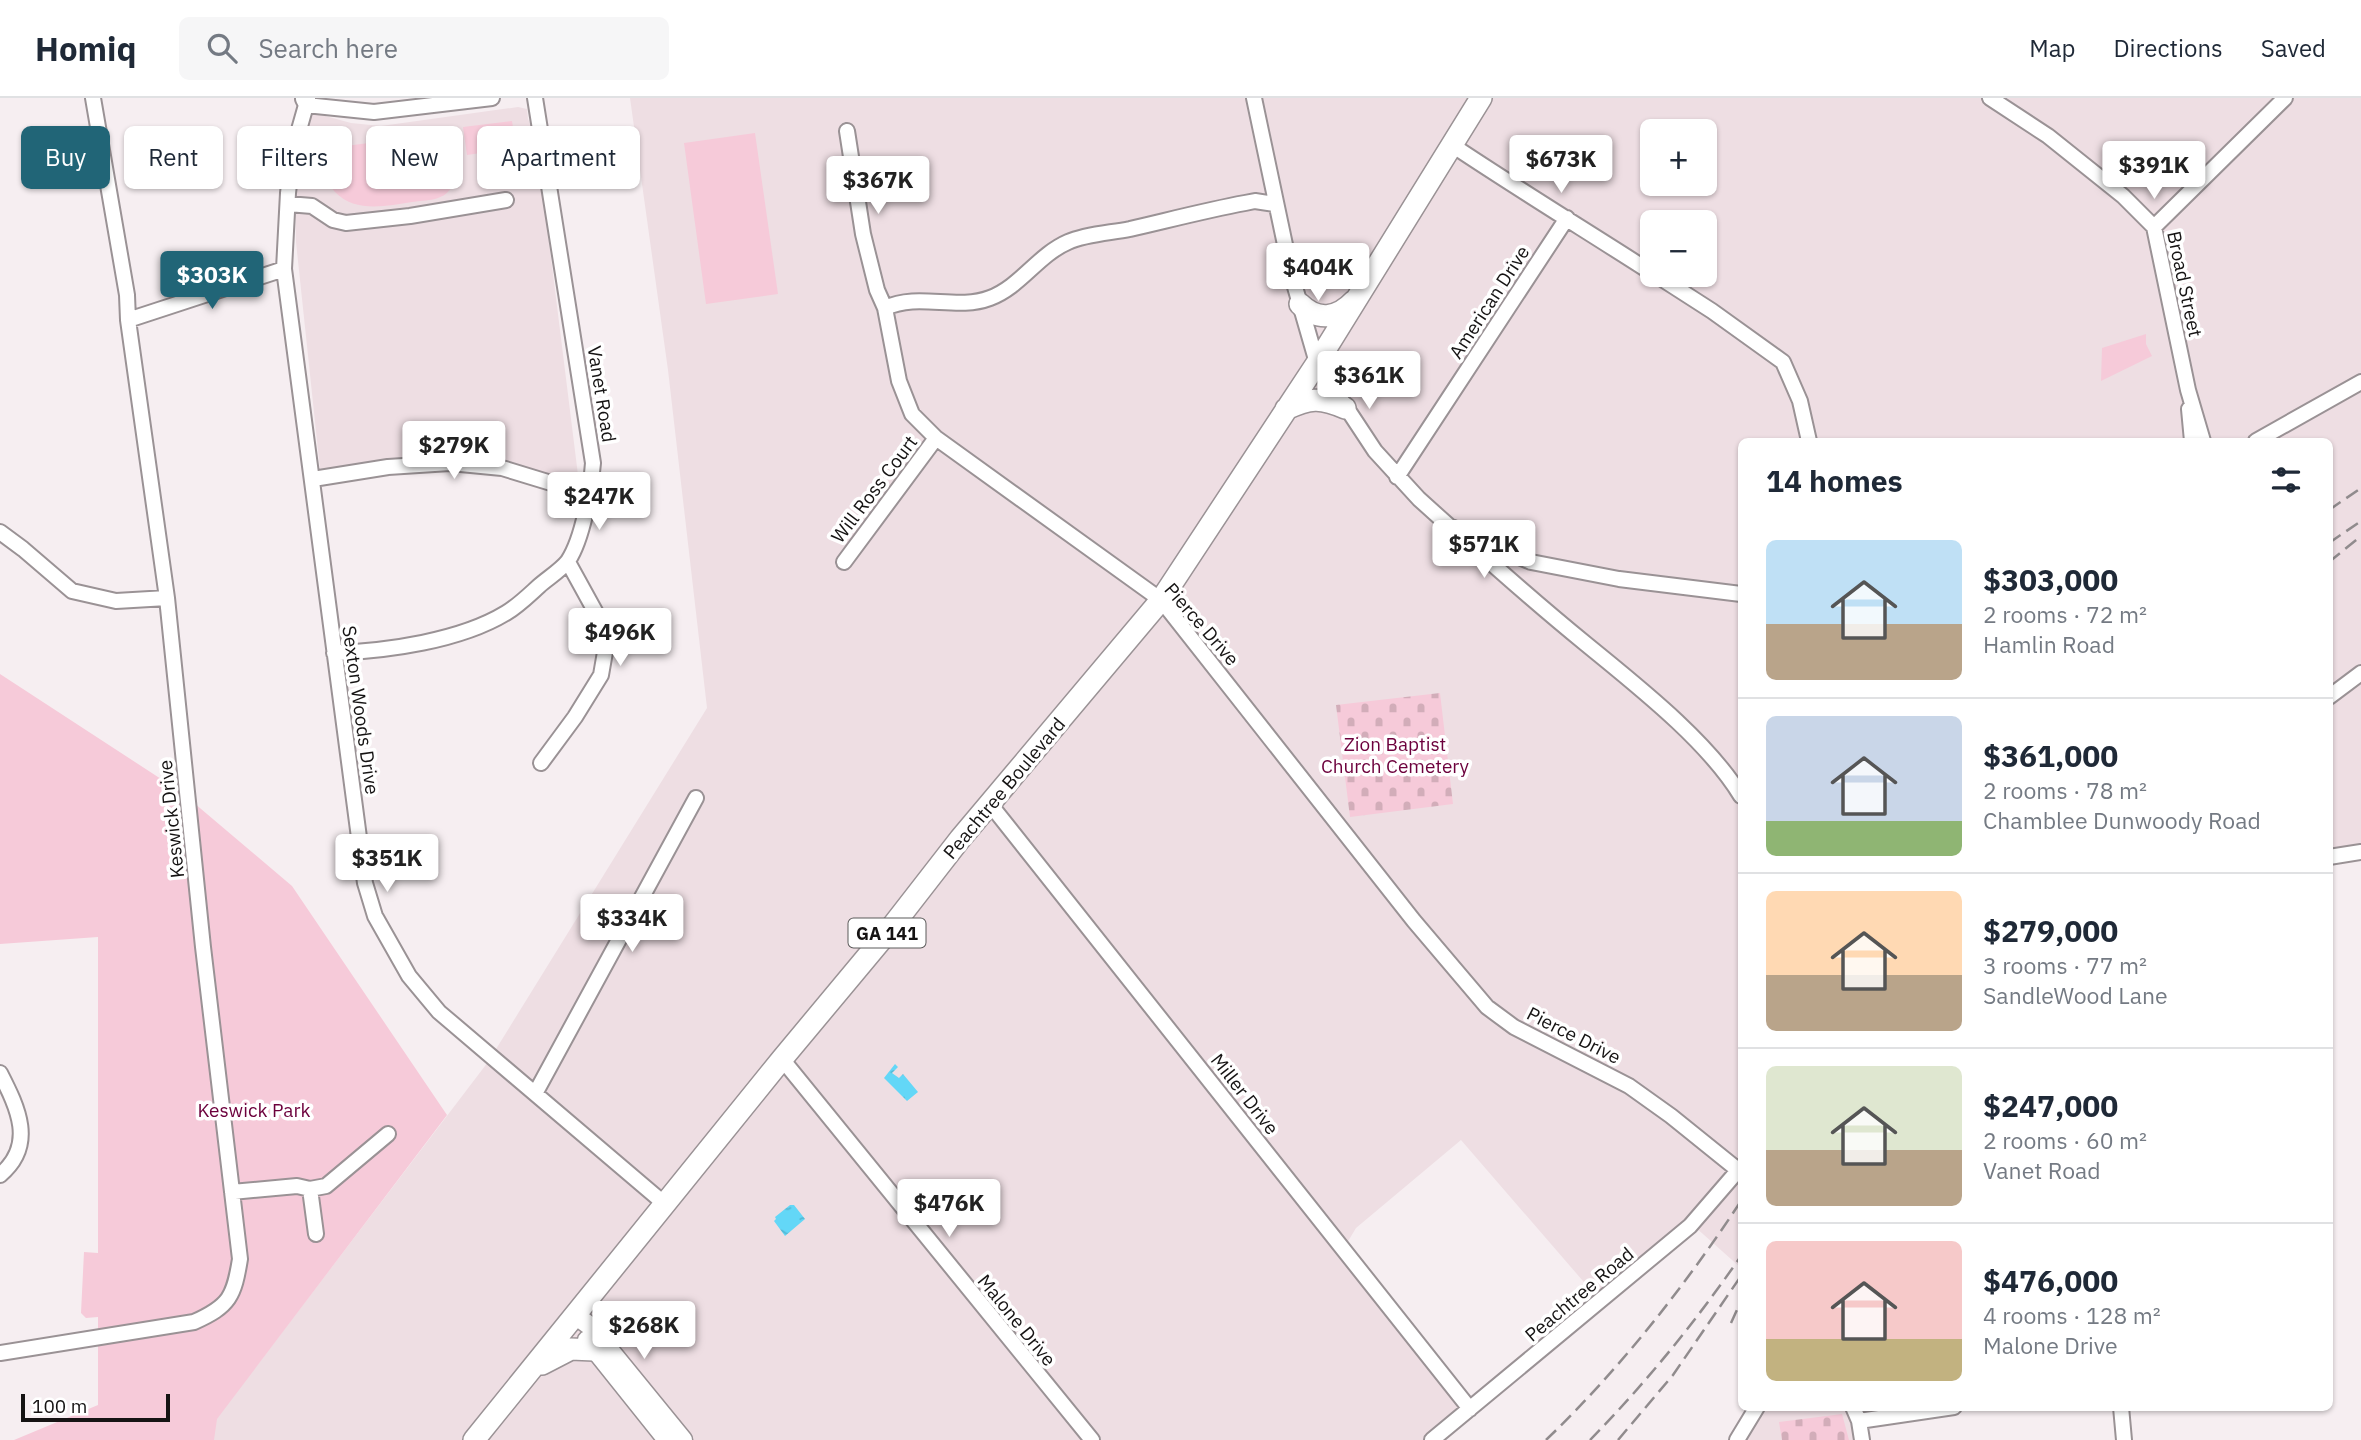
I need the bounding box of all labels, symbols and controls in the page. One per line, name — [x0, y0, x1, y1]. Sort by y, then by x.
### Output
search box — [179, 17, 669, 80]
text: Homiq — [35, 27, 137, 70]
icon: search — [203, 29, 241, 67]
text: Search here — [259, 31, 398, 65]
text: Map — [2029, 32, 2075, 64]
text: Directions — [2113, 32, 2223, 64]
text: Saved — [2261, 32, 2326, 64]
map controls — [1640, 119, 1717, 287]
button: + — [1640, 119, 1717, 196]
chip: Buy — [21, 126, 110, 189]
chip: Rent — [124, 126, 223, 189]
chip: Filters — [237, 126, 352, 189]
chip: New — [366, 126, 463, 189]
chip: Apartment — [477, 126, 640, 189]
pin: $673K — [1512, 136, 1610, 195]
pin: $391K — [2105, 141, 2203, 201]
text: $673K — [1525, 143, 1597, 173]
text: $391K — [2118, 149, 2190, 179]
pin: $367K — [829, 156, 927, 216]
text: $367K — [842, 164, 914, 194]
button: − — [1640, 210, 1717, 287]
street label: Broad Street — [2162, 229, 2208, 339]
street label: American Drive — [1444, 241, 1534, 363]
pin: $404K — [1269, 244, 1367, 303]
text: $404K — [1282, 251, 1354, 281]
pin: $303K — [163, 252, 261, 311]
text: $303K — [176, 259, 248, 289]
street label: Vanet Road — [583, 344, 621, 444]
pin: $361K — [1320, 352, 1418, 411]
text: $361K — [1333, 359, 1405, 389]
pin: $279K — [405, 422, 503, 481]
text: $279K — [418, 429, 490, 459]
street label: Will Ross Court — [826, 430, 922, 548]
text: 14 homes — [1766, 461, 1903, 500]
icon: filters — [2267, 461, 2305, 499]
pin: $247K — [550, 472, 648, 532]
text: $247K — [563, 480, 635, 510]
pin: $571K — [1435, 520, 1533, 580]
text: $571K — [1448, 528, 1520, 558]
text: $303,000 — [1983, 560, 2118, 599]
icon: home — [1822, 568, 1906, 652]
street label: Pierce Drive — [1159, 578, 1245, 670]
text: 2 rooms · 72 m² — [1983, 599, 2147, 629]
pin: $496K — [571, 608, 669, 668]
text: $496K — [584, 616, 656, 646]
street label: Sexton Woods Drive — [337, 624, 385, 796]
text: Hamlin Road — [1983, 629, 2115, 659]
street label: Peachtree Boulevard — [938, 712, 1070, 864]
park label: Zion Baptist Church Cemetery — [1321, 732, 1470, 778]
text: $361,000 — [1983, 736, 2118, 775]
icon: home — [1822, 744, 1906, 828]
street label: Keswick Drive — [153, 759, 189, 879]
text: 2 rooms · 78 m² — [1983, 775, 2147, 805]
text: Chamblee Dunwoody Road — [1983, 805, 2261, 835]
pin: $351K — [338, 834, 436, 894]
text: $351K — [351, 842, 423, 872]
pin: $334K — [583, 894, 681, 954]
text: $334K — [596, 902, 668, 932]
text: $279,000 — [1983, 911, 2118, 950]
road number: GA 141 — [848, 918, 926, 948]
icon: home — [1822, 919, 1906, 1003]
text: 3 rooms · 77 m² — [1983, 950, 2147, 980]
text: SandleWood Lane — [1983, 980, 2168, 1010]
street label: Pierce Drive — [1523, 1001, 1625, 1069]
street label: Miller Drive — [1206, 1049, 1284, 1139]
text: $247,000 — [1983, 1086, 2118, 1125]
icon: home — [1822, 1094, 1906, 1178]
park label: Keswick Park — [198, 1098, 310, 1122]
text: 2 rooms · 60 m² — [1983, 1125, 2147, 1155]
text: Vanet Road — [1983, 1155, 2101, 1185]
pin: $476K — [900, 1180, 998, 1239]
text: $476K — [913, 1187, 985, 1217]
street label: Peachtree Road — [1520, 1242, 1638, 1346]
text: $476,000 — [1983, 1261, 2118, 1300]
street label: Malone Drive — [973, 1269, 1061, 1371]
icon: home — [1822, 1269, 1906, 1353]
text: 4 rooms · 128 m² — [1983, 1300, 2161, 1330]
pin: $268K — [595, 1302, 693, 1361]
text: $268K — [608, 1309, 680, 1339]
text: Malone Drive — [1983, 1330, 2118, 1360]
scale bar — [21, 1391, 170, 1423]
text: 100 m — [32, 1394, 87, 1418]

